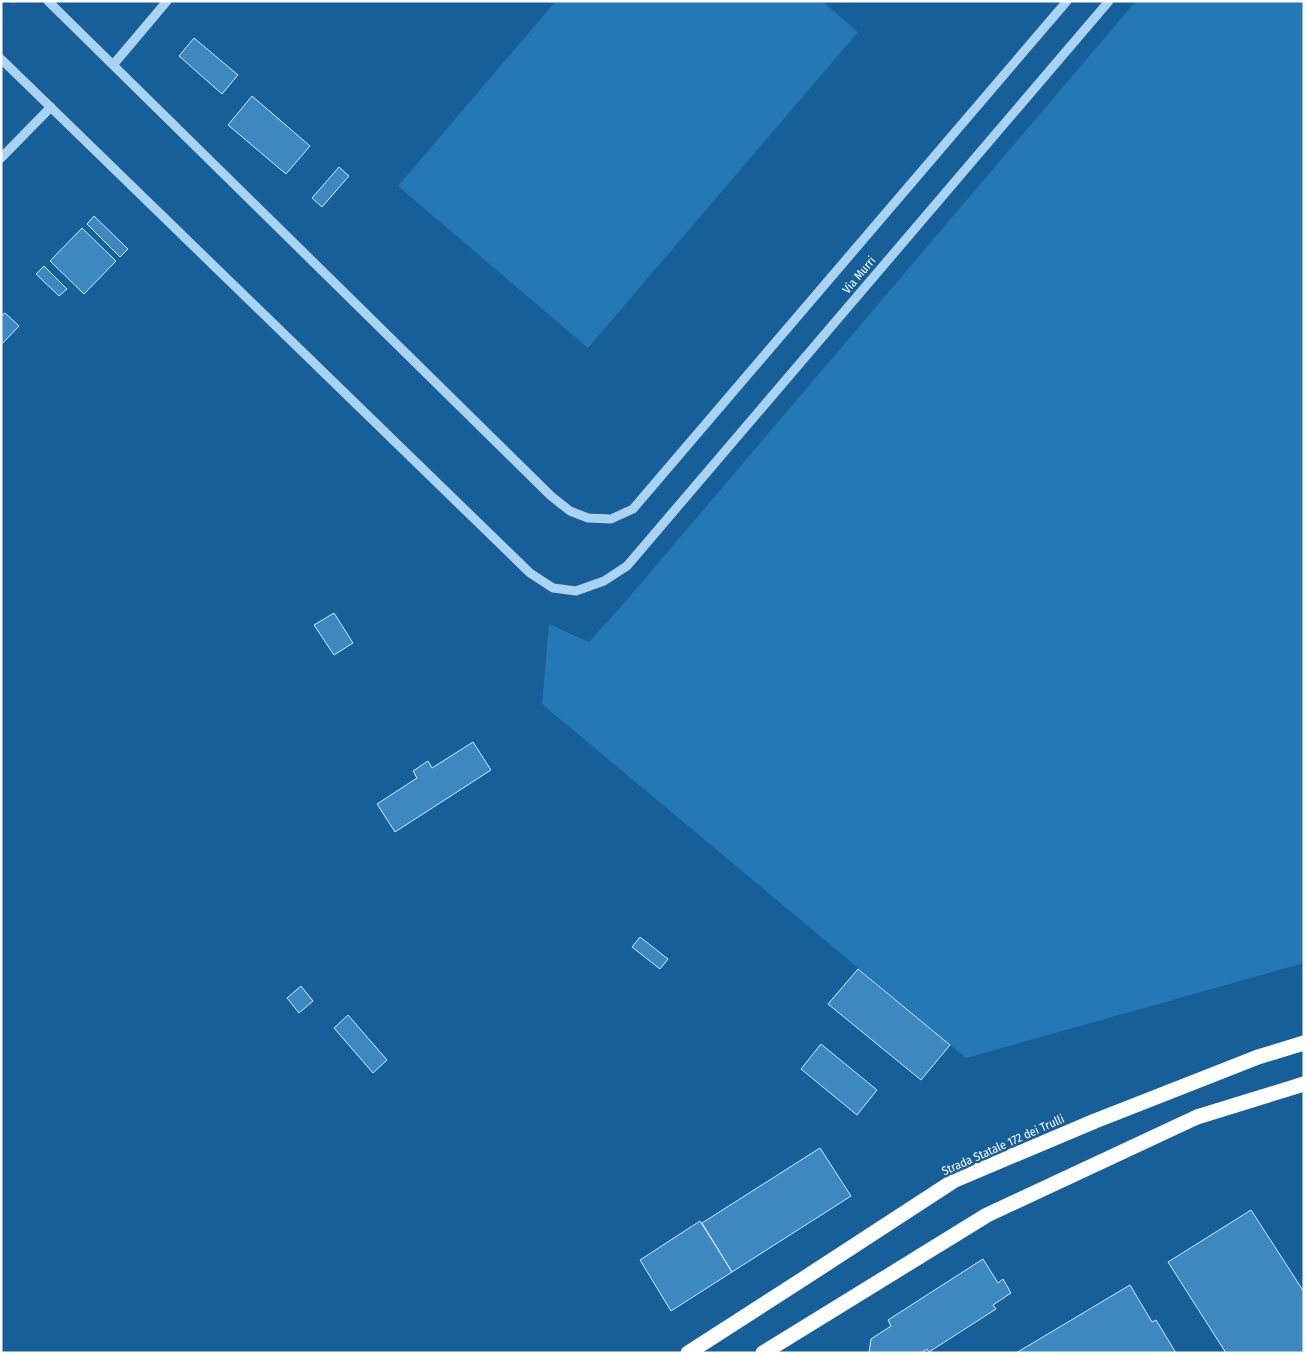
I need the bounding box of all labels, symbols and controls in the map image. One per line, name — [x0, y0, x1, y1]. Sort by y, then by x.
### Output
street label: Via Murri — [839, 254, 879, 296]
street label: Strada Statale 172 dei Trulli — [940, 1112, 1066, 1178]

